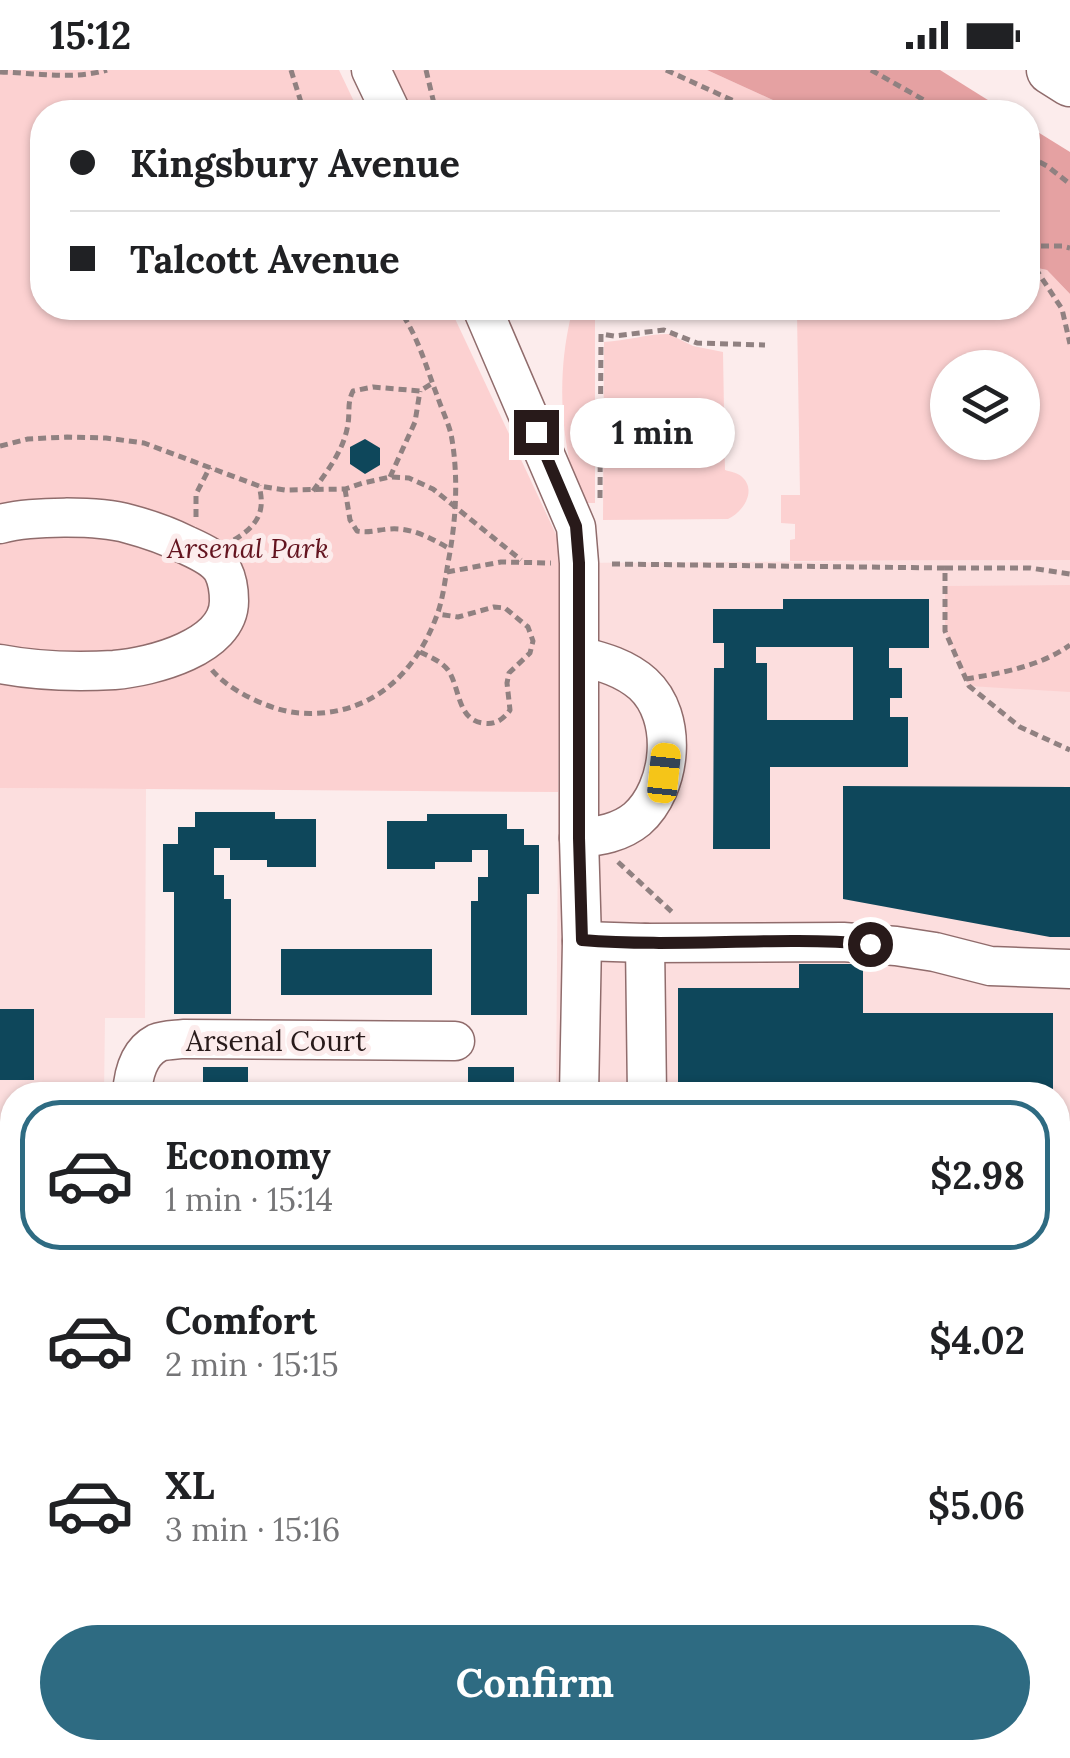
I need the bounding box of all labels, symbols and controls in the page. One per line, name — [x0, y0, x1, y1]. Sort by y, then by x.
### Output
text: 15:12 — [50, 11, 131, 59]
text: Kingsbury Avenue — [130, 139, 460, 187]
text: Talcott Avenue — [130, 235, 400, 283]
map controls — [930, 350, 1040, 460]
button: layers — [930, 350, 1040, 460]
callout: 1 min — [571, 397, 736, 467]
route end — [514, 410, 559, 455]
text: 1 min — [612, 412, 693, 453]
park label: Arsenal Park — [166, 530, 329, 566]
car — [646, 742, 682, 804]
route start — [848, 922, 893, 967]
street label: Arsenal Court — [185, 1023, 366, 1059]
icon: car — [45, 1130, 135, 1220]
text: Economy — [165, 1131, 331, 1179]
text: $2.98 — [930, 1151, 1025, 1199]
text: 1 min · 15:14 — [165, 1179, 333, 1220]
icon: car — [45, 1295, 135, 1385]
text: Comfort — [165, 1296, 317, 1344]
text: $4.02 — [929, 1316, 1025, 1364]
text: 2 min · 15:15 — [165, 1344, 339, 1385]
icon: car — [45, 1460, 135, 1550]
text: XL — [165, 1461, 215, 1509]
text: $5.06 — [928, 1481, 1025, 1529]
text: 3 min · 15:16 — [165, 1509, 340, 1550]
button: Confirm — [40, 1625, 1030, 1740]

